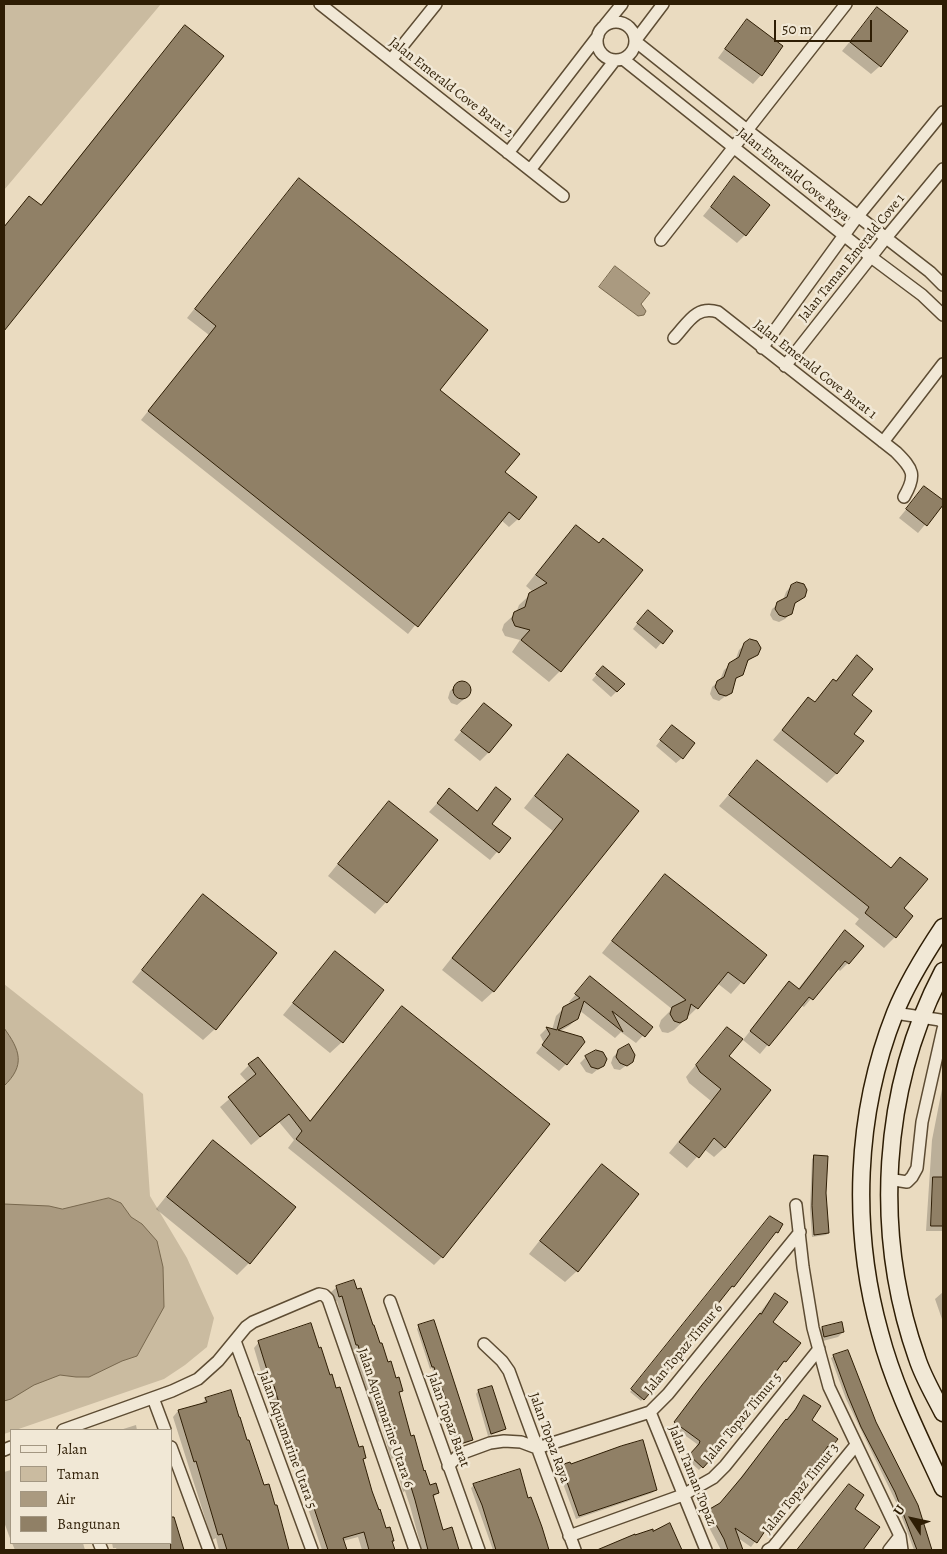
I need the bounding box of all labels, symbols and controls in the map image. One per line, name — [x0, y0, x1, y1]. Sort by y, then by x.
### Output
scale bar — [777, 10, 874, 42]
text: 50 m — [782, 19, 812, 39]
street label: Jalan Emerald Cove Barat 2 — [385, 34, 517, 142]
street label: Jalan Emerald Cove Raya — [733, 125, 853, 225]
street label: Jalan Taman Emerald Cove 1 — [795, 191, 909, 325]
street label: Jalan Emerald Cove Barat 1 — [750, 317, 880, 423]
street label: Jalan Topaz Timur 6 — [641, 1300, 727, 1398]
street label: Jalan Aquamarine Utara 6 — [353, 1346, 417, 1490]
street label: Jalan Aquamarine Utara 5 — [254, 1369, 320, 1511]
street label: Jalan Topaz Timur 5 — [700, 1370, 786, 1466]
street label: Jalan Topaz Barat — [423, 1371, 473, 1469]
street label: Jalan Topaz Raya — [525, 1390, 573, 1486]
street label: Jalan Taman Topaz — [664, 1423, 720, 1529]
legend — [10, 1429, 172, 1544]
text: Jalan — [57, 1439, 87, 1459]
street label: Jalan Topaz Timur 3 — [759, 1440, 843, 1538]
text: Taman — [57, 1464, 99, 1484]
text: Air — [57, 1489, 75, 1509]
north arrow — [887, 1494, 937, 1544]
text: U — [889, 1501, 910, 1519]
text: Bangunan — [57, 1514, 120, 1534]

